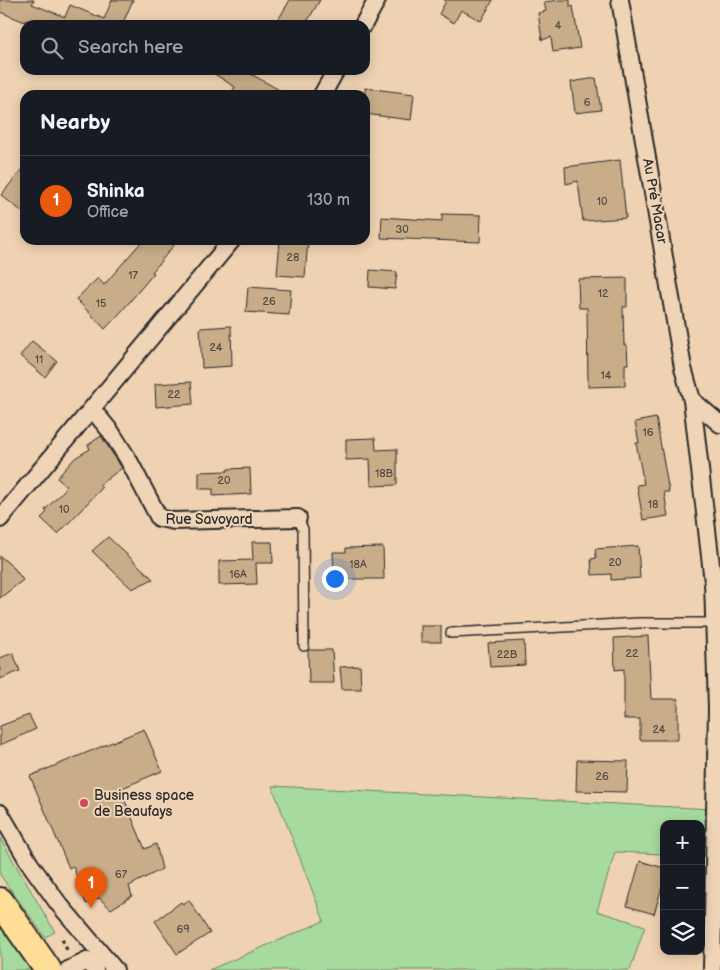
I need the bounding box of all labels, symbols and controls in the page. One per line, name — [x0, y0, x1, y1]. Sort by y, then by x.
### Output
house number: 4 — [555, 19, 562, 32]
search box — [20, 20, 370, 75]
icon: search — [38, 34, 66, 62]
text: Search here — [78, 36, 183, 59]
house number: 6 — [584, 96, 591, 109]
text: Nearby — [40, 110, 110, 135]
street label: Au Pré Macar — [639, 157, 671, 246]
text: Shinka — [87, 180, 145, 203]
text: 1 — [53, 191, 59, 210]
text: 130 m — [307, 191, 350, 210]
house number: 10 — [597, 195, 608, 208]
text: Office — [87, 203, 129, 222]
house number: 30 — [395, 223, 409, 236]
house number: 28 — [287, 251, 299, 264]
house number: 17 — [128, 269, 138, 282]
house number: 12 — [598, 287, 609, 300]
house number: 26 — [262, 295, 276, 308]
house number: 15 — [96, 297, 106, 310]
house number: 24 — [209, 341, 223, 354]
house number: 11 — [35, 353, 43, 366]
house number: 14 — [601, 369, 612, 382]
house number: 22 — [168, 388, 181, 401]
house number: 16 — [643, 426, 654, 439]
house number: 18B — [375, 467, 394, 480]
house number: 20 — [218, 474, 231, 487]
house number: 18 — [648, 498, 658, 511]
house number: 10 — [59, 503, 70, 516]
street label: Rue Savoyard — [166, 511, 252, 528]
house number: 20 — [609, 556, 622, 569]
house number: 18A — [349, 558, 367, 571]
your location — [322, 566, 348, 592]
house number: 16A — [229, 568, 247, 581]
house number: 22 — [626, 647, 639, 660]
house number: 22B — [497, 648, 518, 661]
house number: 24 — [652, 723, 666, 736]
house number: 26 — [595, 770, 609, 783]
place label: Business space de Beaufays — [94, 787, 194, 820]
marker: Business space de Beaufays — [78, 797, 90, 809]
map controls — [660, 820, 705, 955]
button: + — [660, 820, 705, 865]
button: − — [660, 865, 705, 910]
pin: 1 — [75, 867, 107, 908]
house number: 67 — [115, 868, 128, 881]
button: layers — [660, 910, 705, 955]
house number: 69 — [176, 923, 190, 936]

